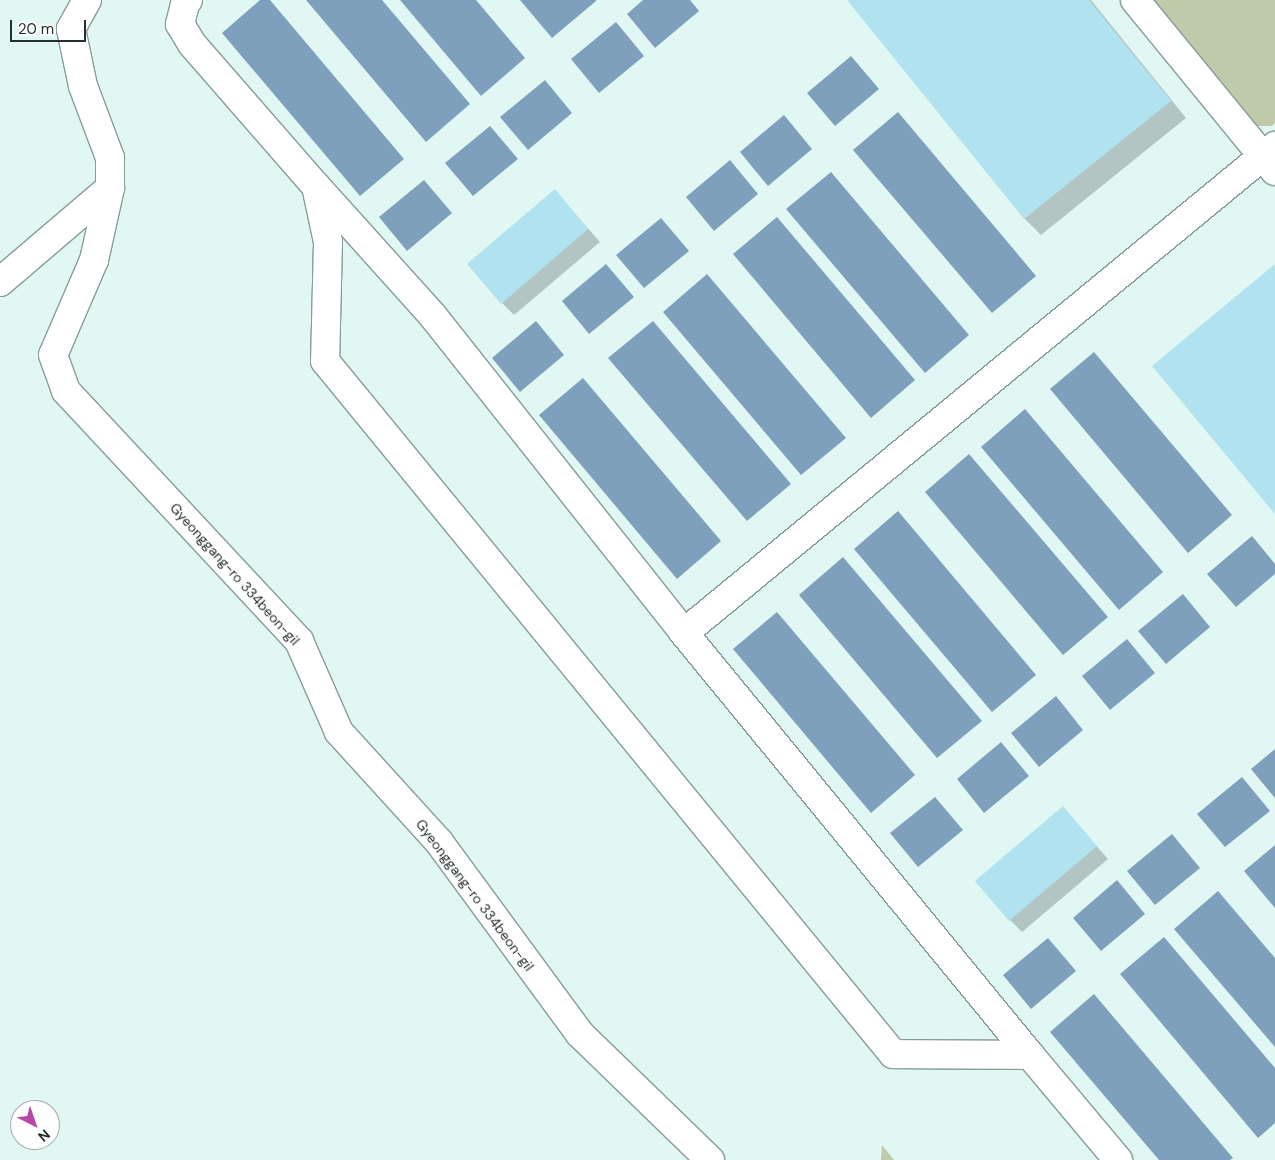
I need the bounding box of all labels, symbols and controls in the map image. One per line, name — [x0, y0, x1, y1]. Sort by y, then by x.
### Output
scale bar — [12, 10, 89, 42]
text: 20 m — [18, 19, 54, 39]
street label: Gyeonggang-ro 334beon-gil — [167, 499, 303, 649]
street label: Gyeonggang-ro 334beon-gil — [412, 816, 538, 974]
north arrow — [10, 1100, 60, 1150]
text: N — [34, 1125, 54, 1146]

